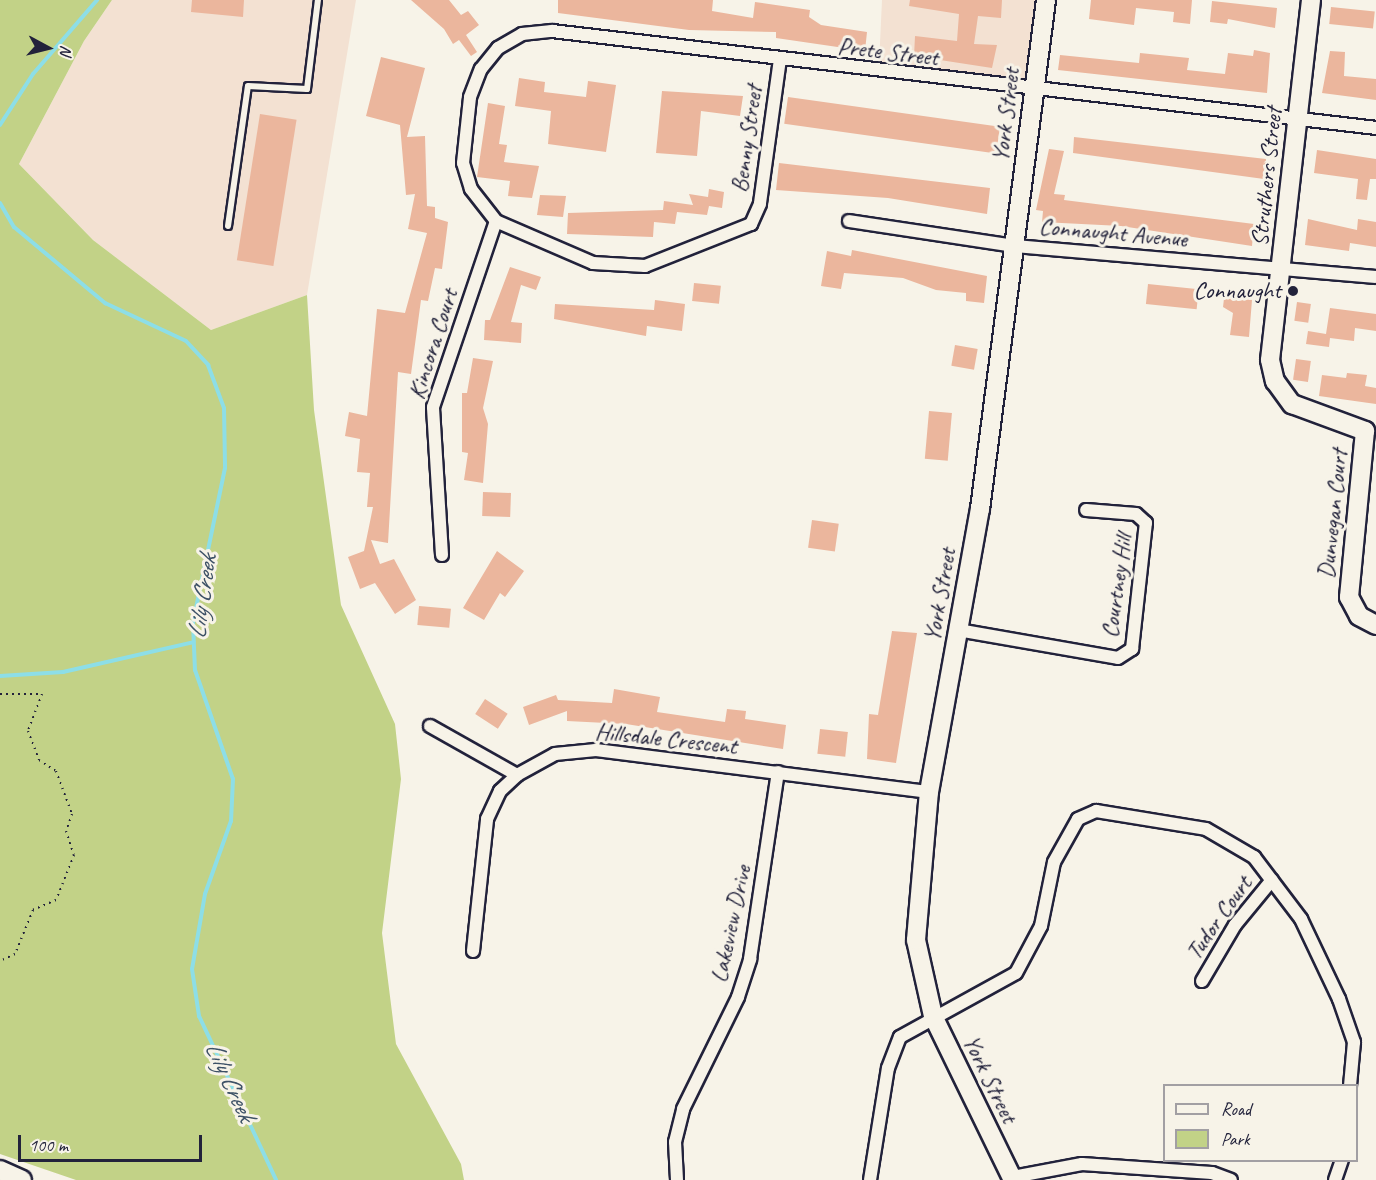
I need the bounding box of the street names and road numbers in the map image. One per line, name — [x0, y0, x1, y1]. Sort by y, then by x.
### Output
street label: Prete Street — [836, 32, 940, 72]
street label: York Street — [986, 66, 1026, 164]
street label: Benny Street — [725, 83, 769, 195]
street label: Struthers Street — [1245, 106, 1289, 248]
street label: Connaught Avenue — [1038, 212, 1188, 254]
street label: Kincora Court — [402, 285, 464, 403]
street label: Dunvegan Court — [1312, 448, 1354, 580]
street label: Courtney Hill — [1095, 532, 1139, 640]
street label: York Street — [918, 546, 962, 644]
street label: Hillsdale Crescent — [594, 717, 738, 761]
street label: Lakeview Drive — [705, 863, 757, 985]
street label: Tudor Court — [1180, 871, 1258, 965]
street label: York Street — [956, 1030, 1024, 1128]

